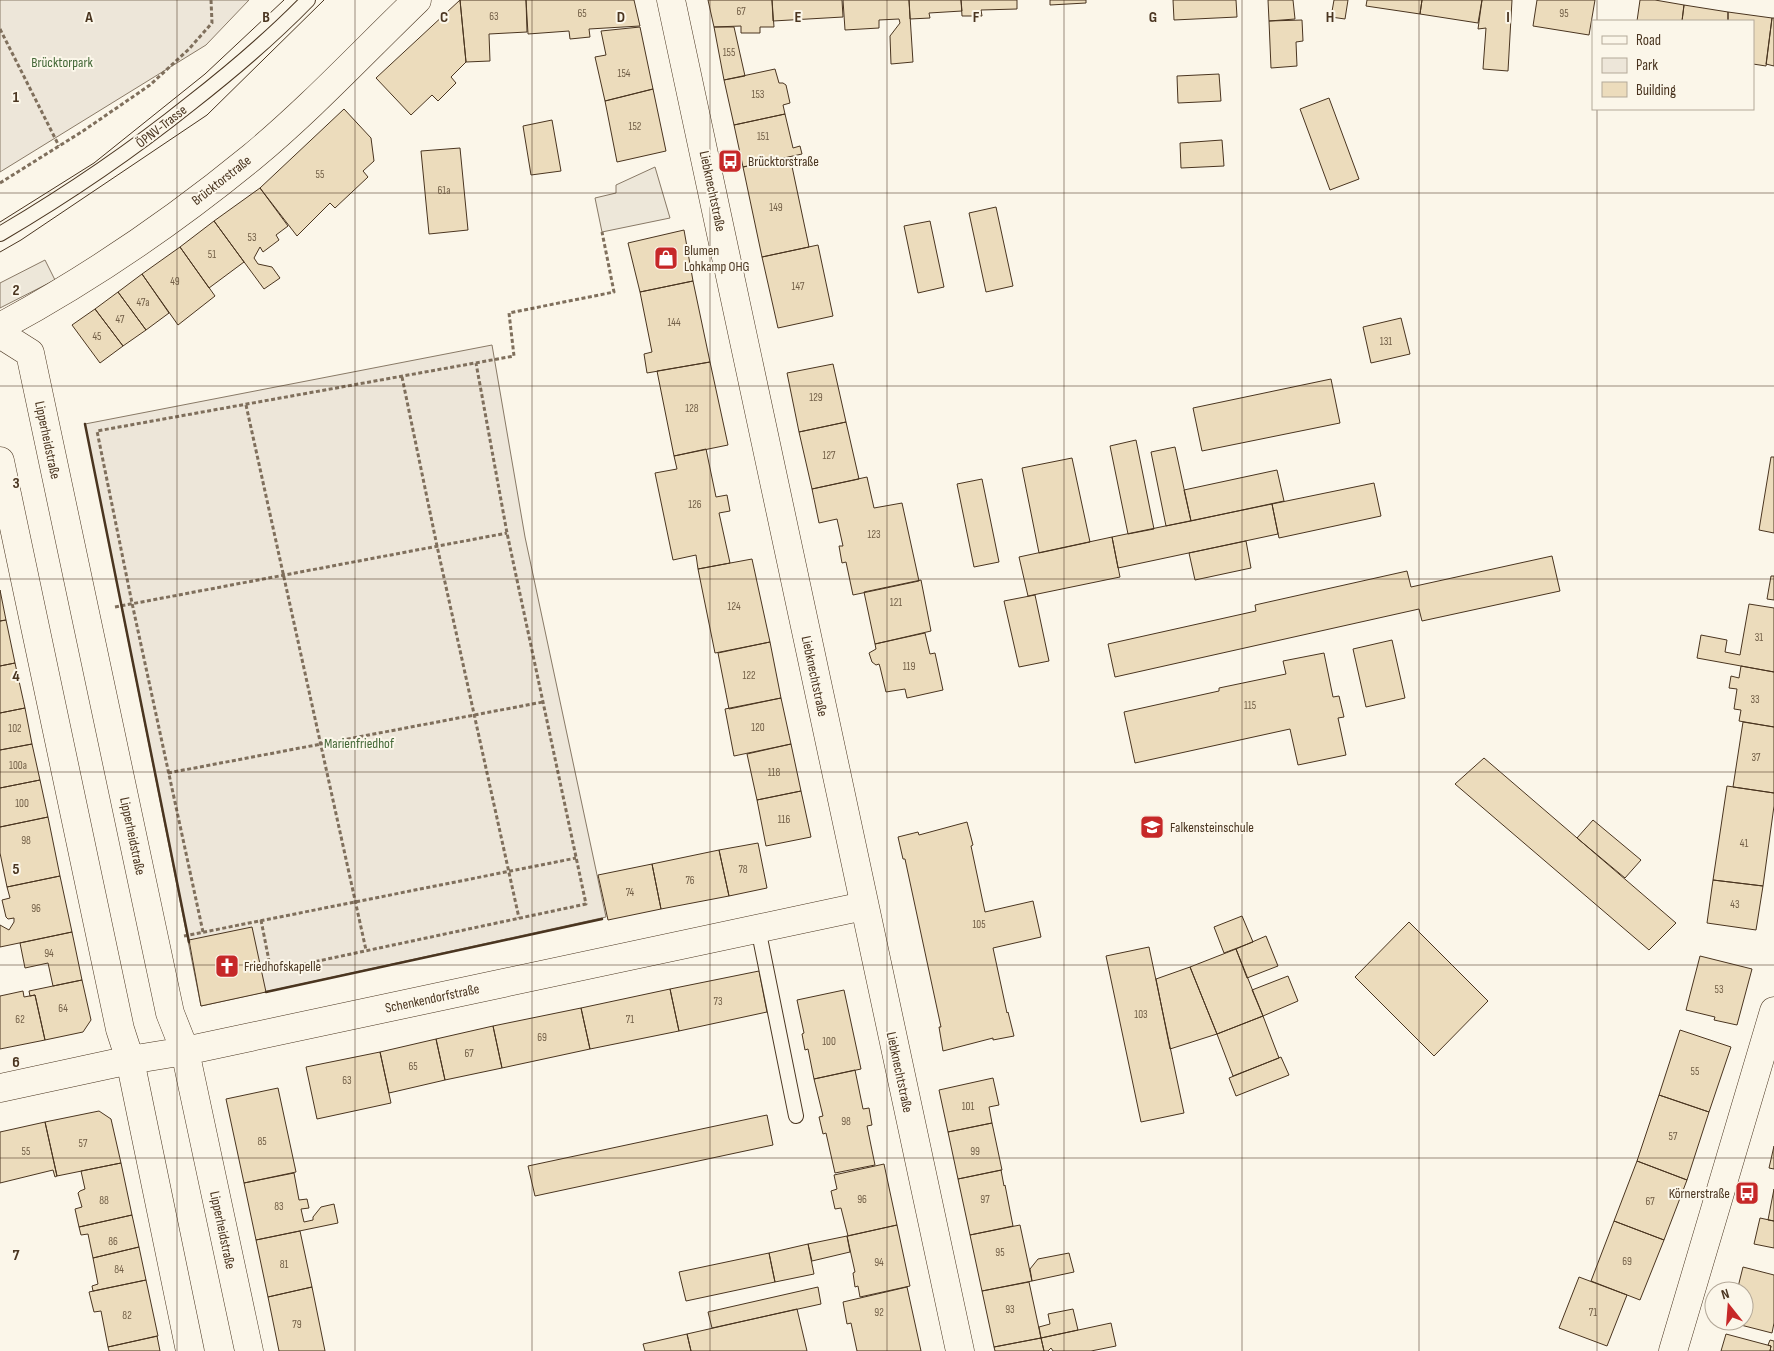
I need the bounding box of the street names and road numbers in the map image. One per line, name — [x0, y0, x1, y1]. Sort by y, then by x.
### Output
street label: ÖPNV-Trasse — [133, 101, 190, 151]
street label: Liebknechtstraße — [696, 149, 729, 233]
street label: Brücktorstraße — [188, 152, 254, 209]
street label: Lipperheidstraße — [31, 400, 64, 481]
street label: Liebknechtstraße — [798, 634, 831, 718]
street label: Lipperheidstraße — [116, 796, 149, 877]
street label: Schenkendorfstraße — [383, 980, 481, 1017]
street label: Liebknechtstraße — [883, 1030, 916, 1114]
street label: Lipperheidstraße — [206, 1190, 239, 1271]

